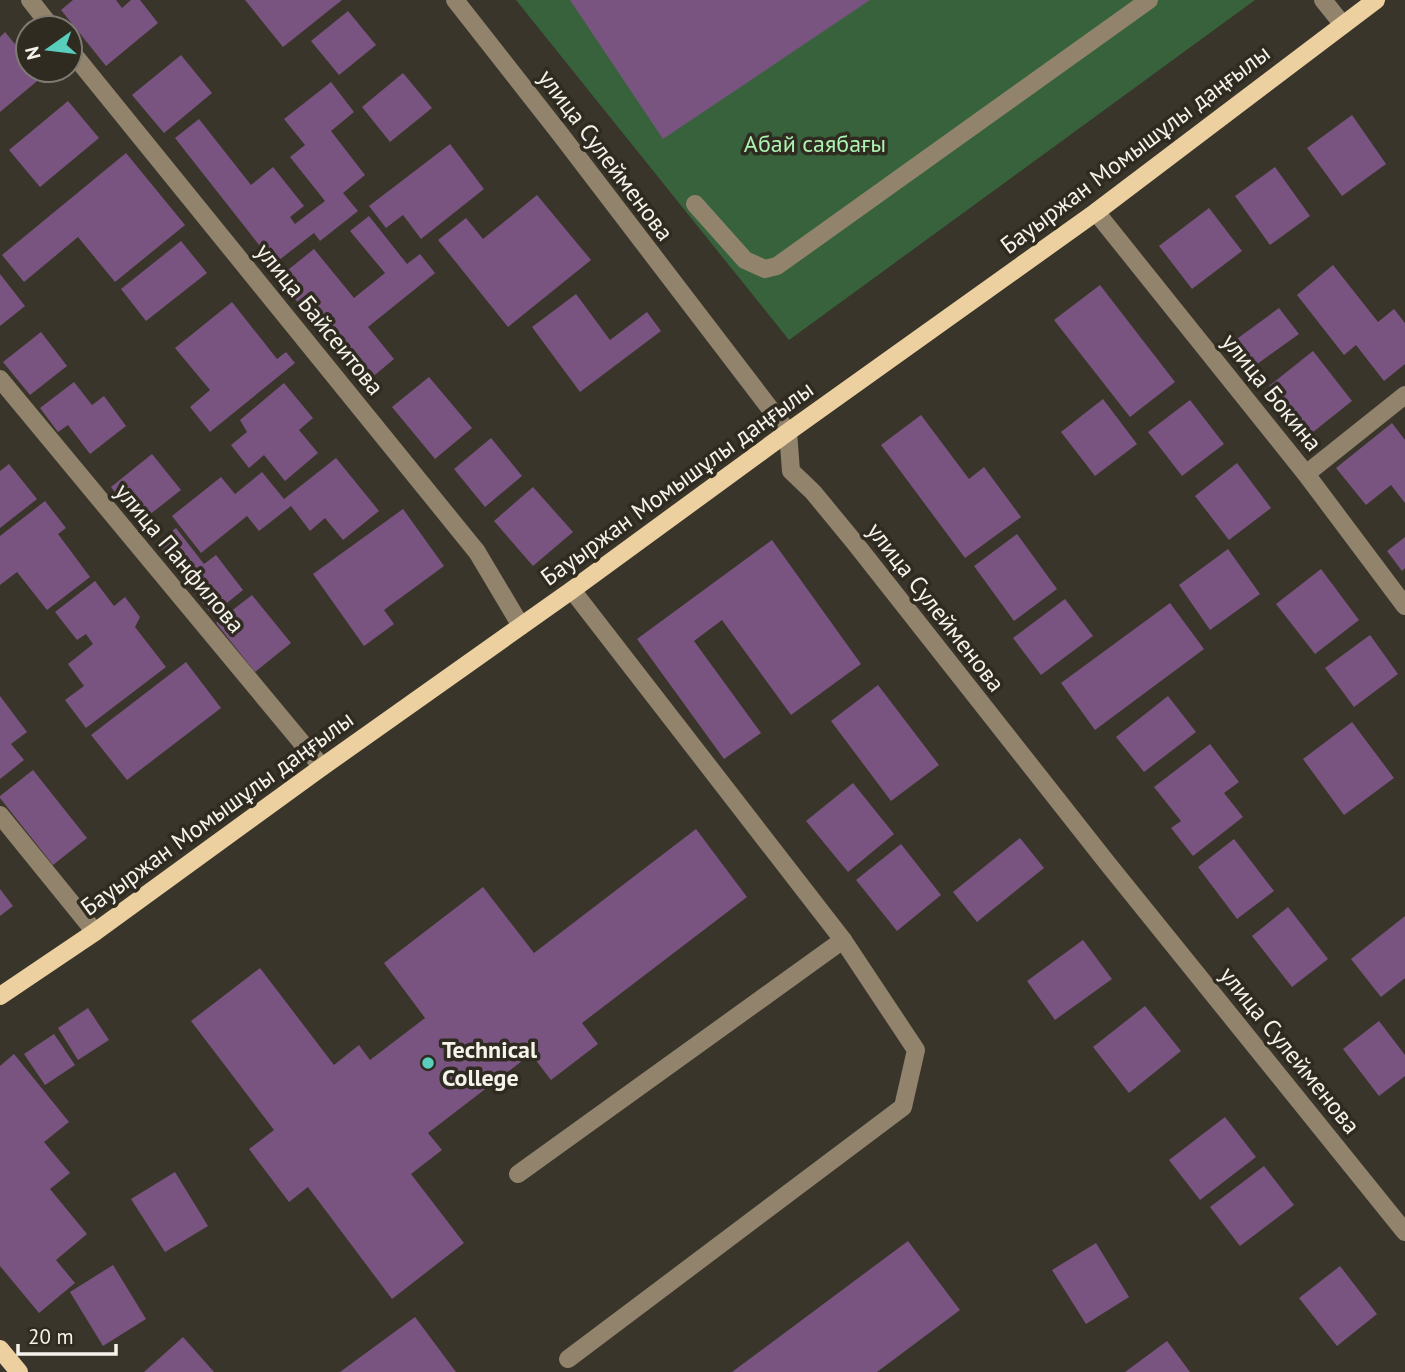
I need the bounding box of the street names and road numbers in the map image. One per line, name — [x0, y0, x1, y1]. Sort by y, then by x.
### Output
street label: Бауыржан Момышұлы даңғылы — [994, 37, 1276, 261]
street label: улица Сулейменова — [531, 63, 681, 247]
street label: улица Байсеитова — [249, 237, 391, 401]
street label: улица Бокина — [1215, 327, 1329, 457]
street label: Бауыржан Момышұлы даңғылы — [534, 374, 820, 592]
street label: улица Панфилова — [108, 477, 252, 639]
street label: улица Сулейменова — [860, 516, 1012, 698]
street label: Бауыржан Момышұлы даңғылы — [74, 704, 360, 922]
street label: улица Сулейменова — [1213, 960, 1367, 1140]

